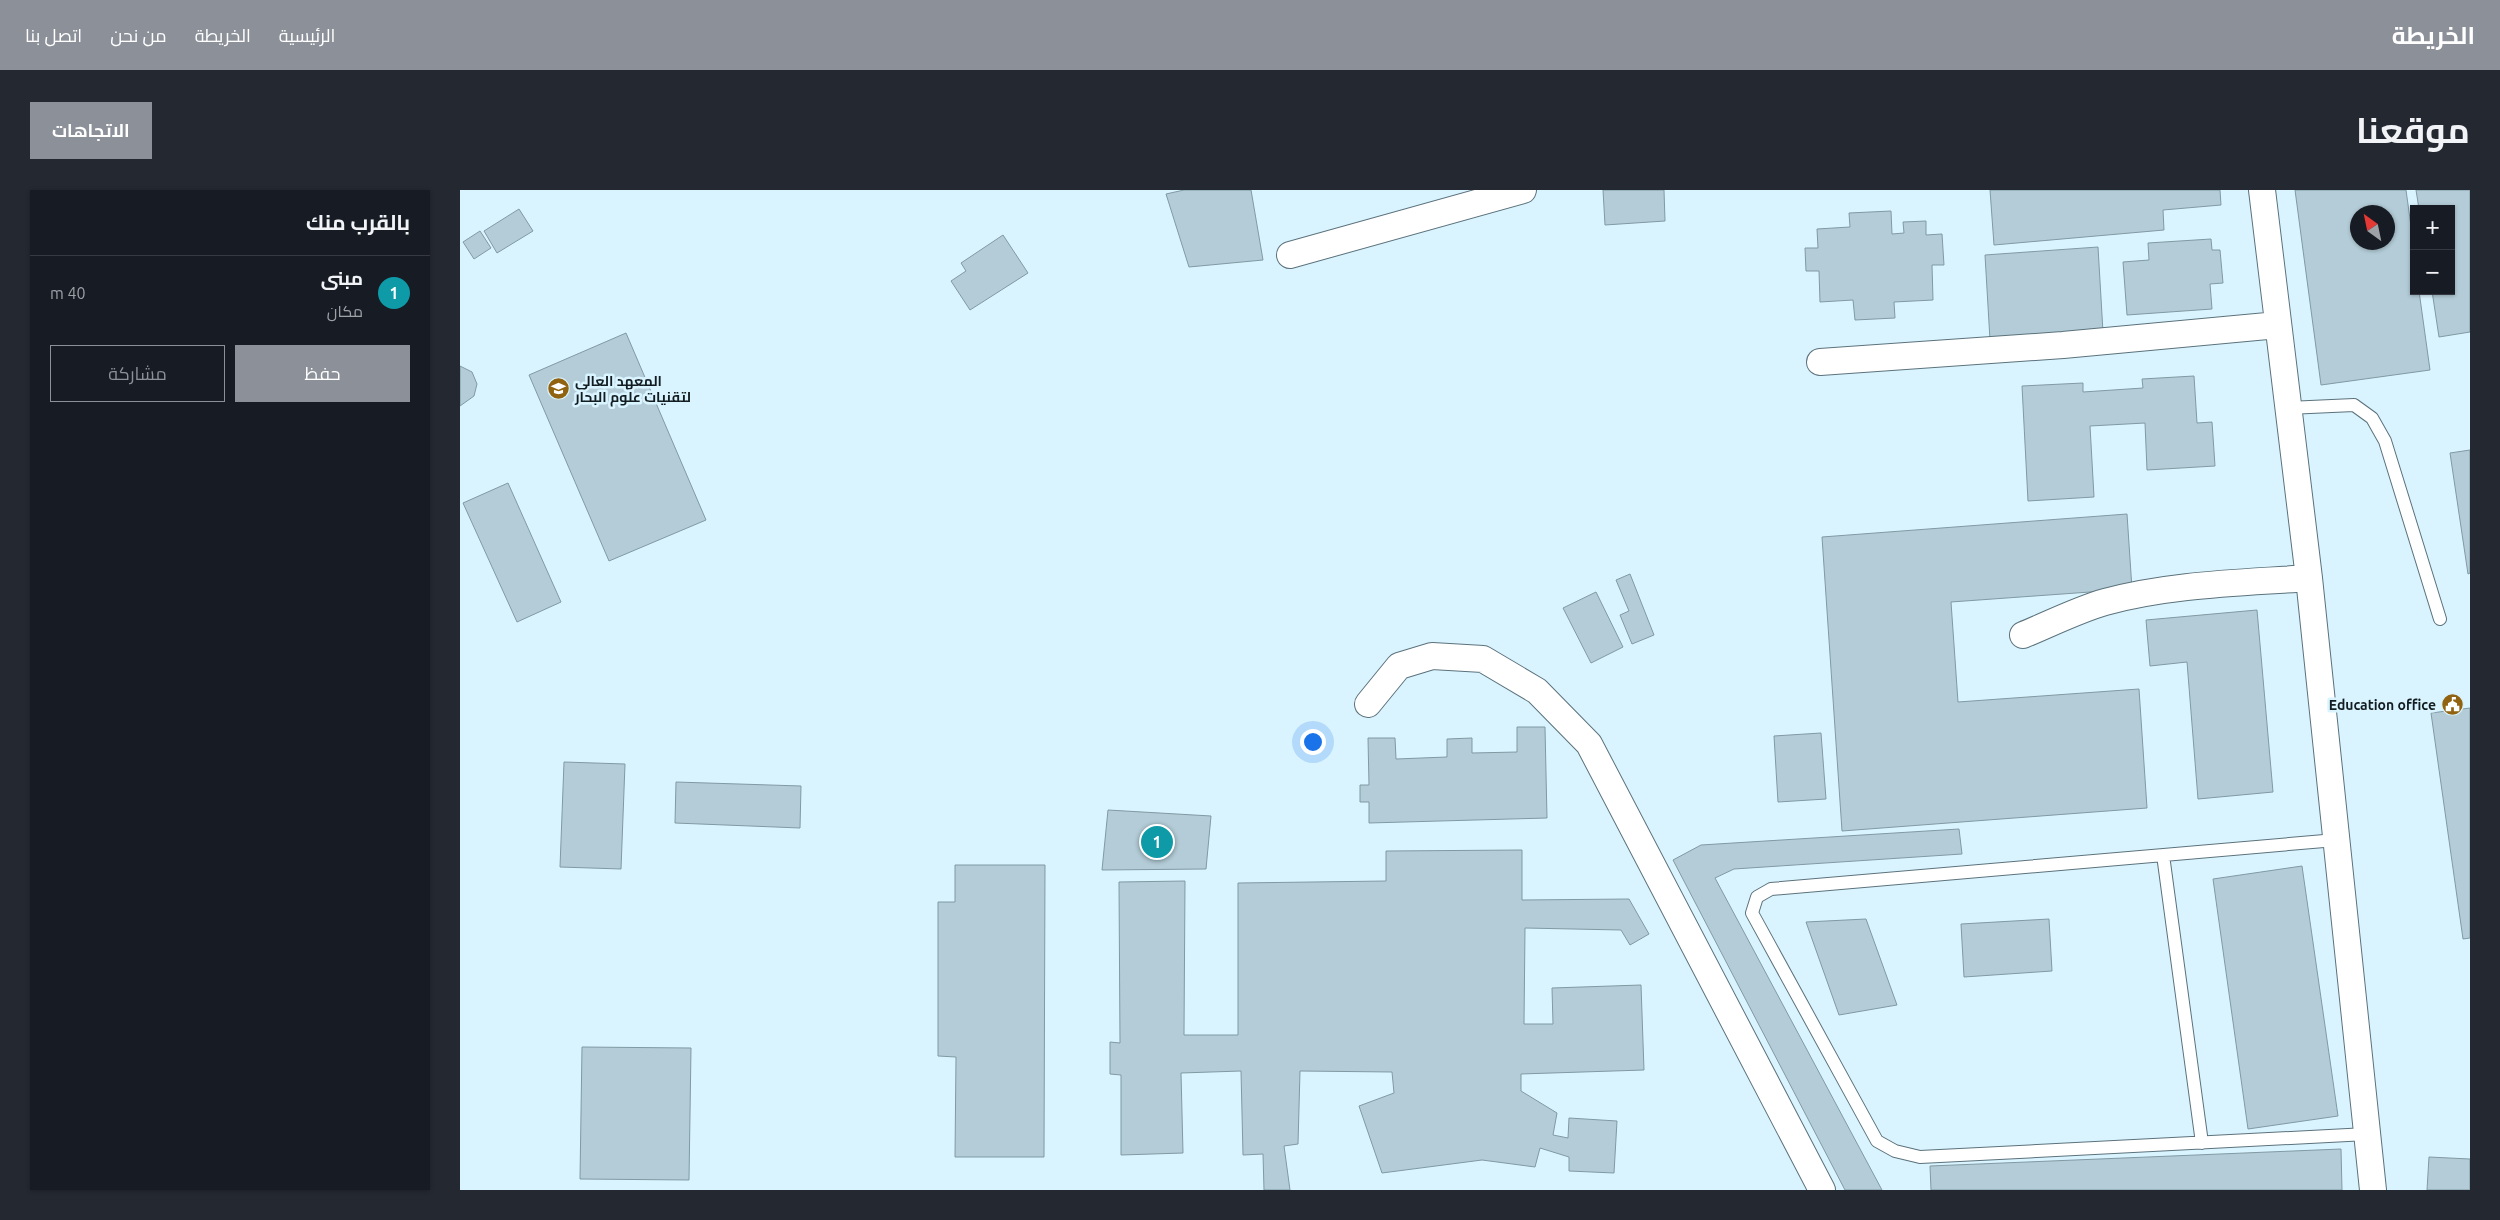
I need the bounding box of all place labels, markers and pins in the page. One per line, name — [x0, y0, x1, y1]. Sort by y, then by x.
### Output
place label: المعهد العالي لتقنيات علوم البحار — [574, 373, 691, 407]
school or university icon: المعهد العالي لتقنيات علوم البحار — [547, 377, 571, 401]
public building icon: Education office — [2440, 693, 2464, 717]
place label: Education office — [2329, 697, 2436, 713]
pin: 1 — [1141, 823, 1173, 861]

